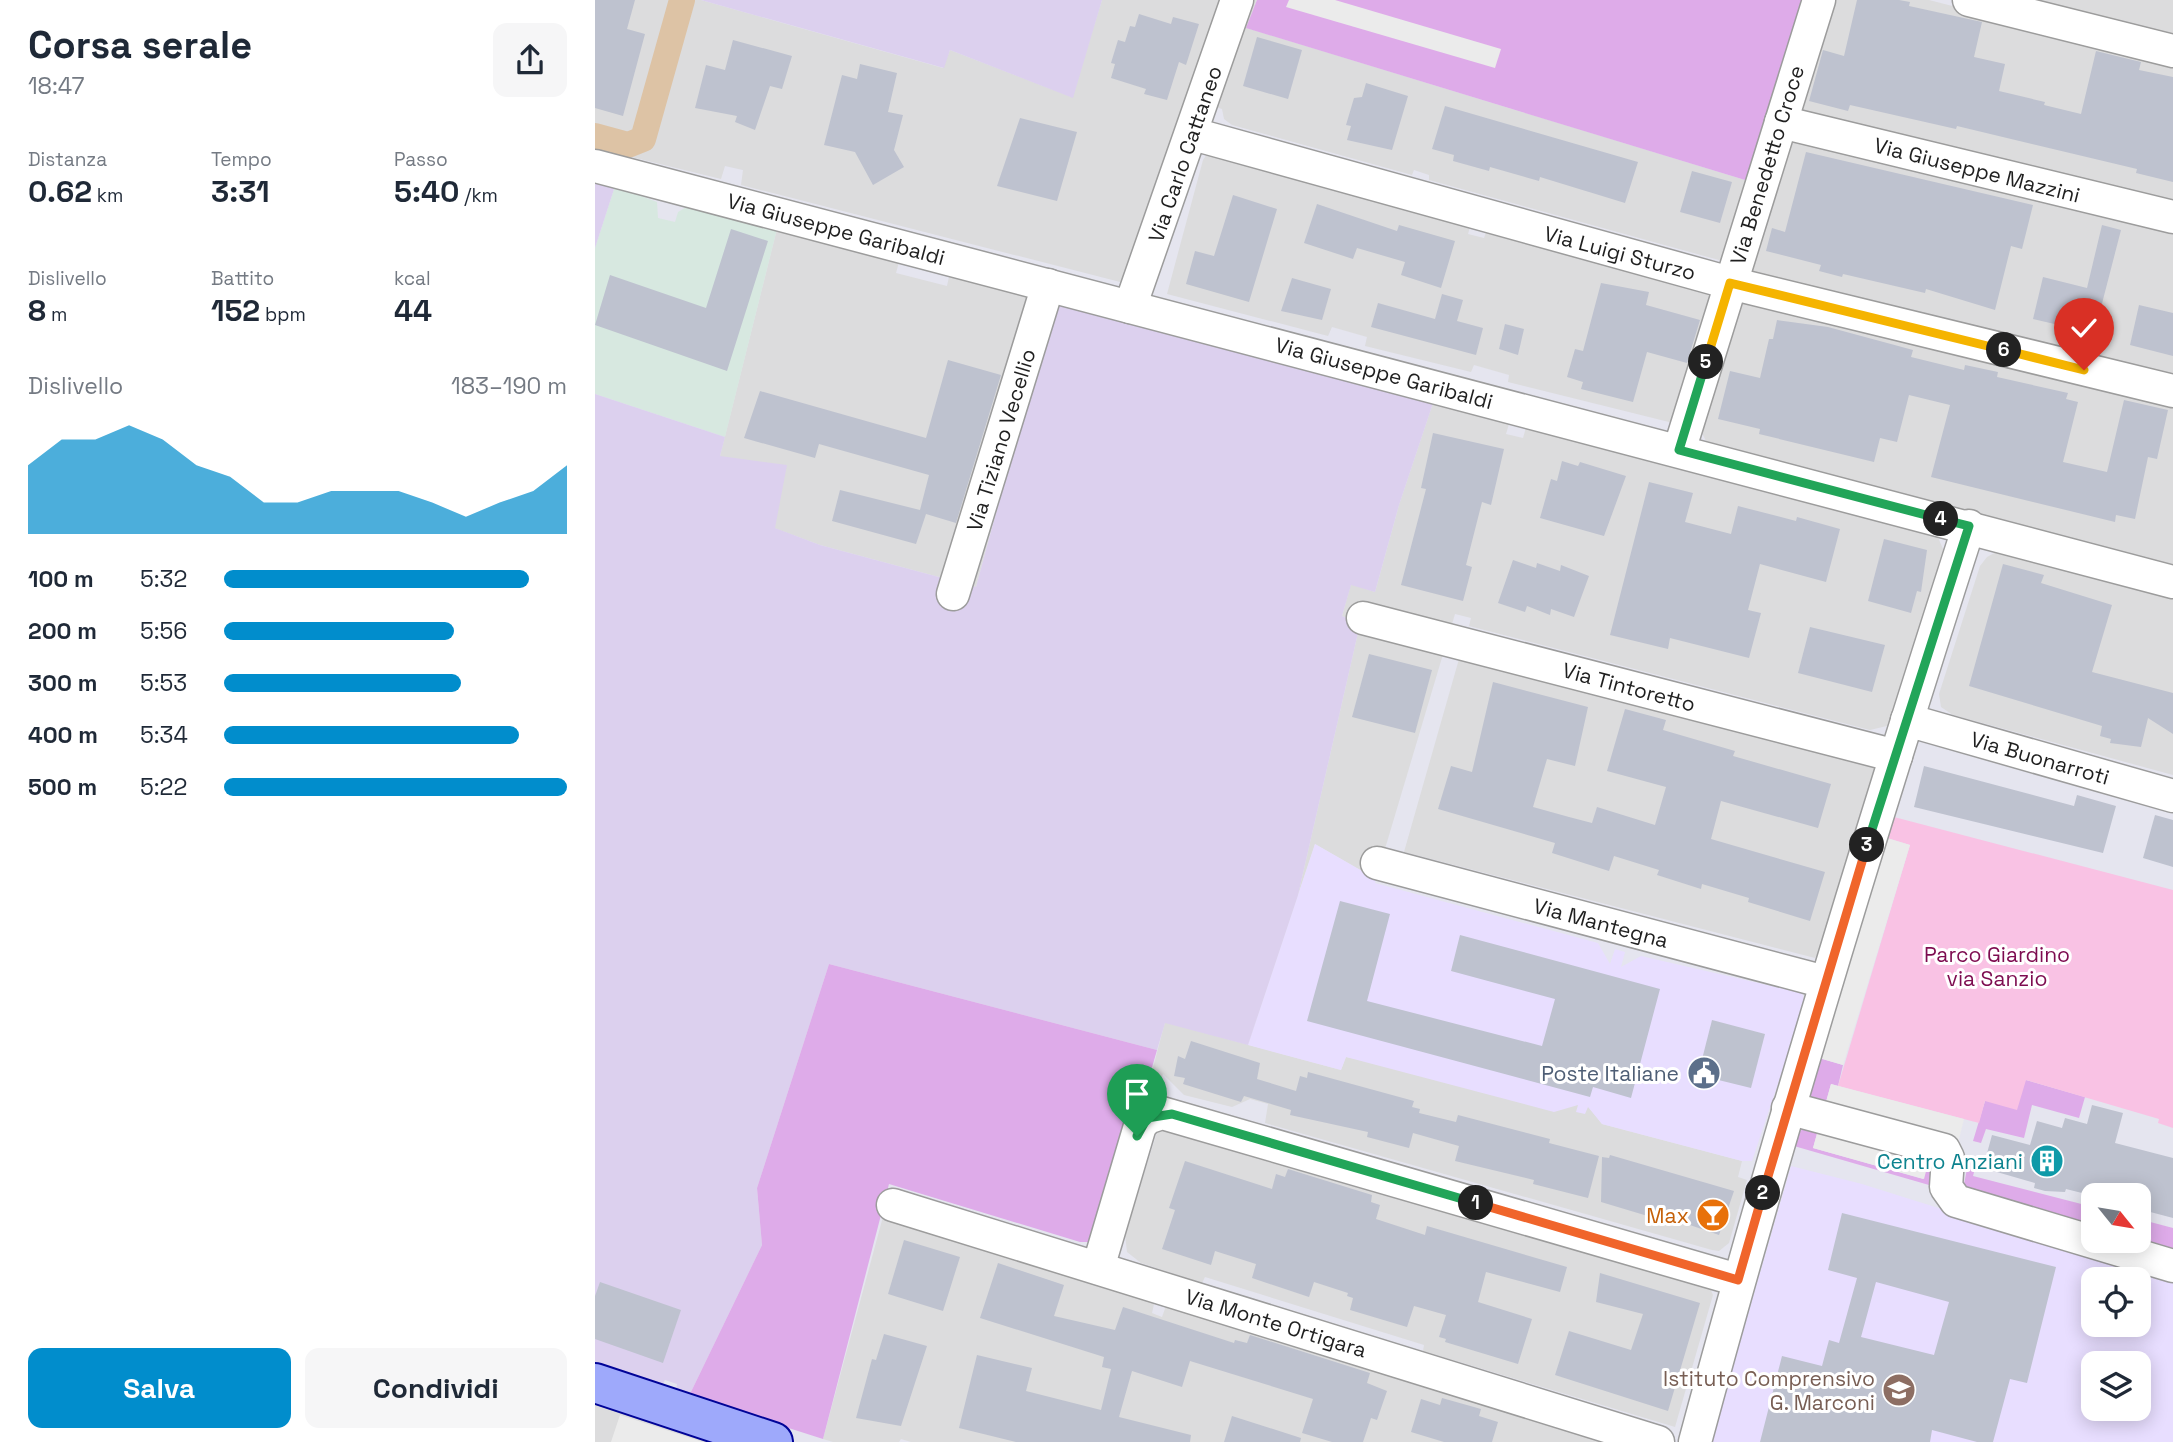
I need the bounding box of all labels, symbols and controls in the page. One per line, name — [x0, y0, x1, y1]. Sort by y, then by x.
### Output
text: Corsa serale — [28, 21, 252, 69]
button: share — [493, 23, 567, 97]
street label: Via Carlo Cattaneo — [1142, 62, 1228, 246]
street label: Via Benedetto Croce — [1724, 62, 1810, 268]
text: 18:47 — [28, 71, 84, 101]
street label: Via Giuseppe Mazzini — [1871, 131, 2083, 209]
text: Distanza — [28, 147, 107, 172]
text: Tempo — [211, 147, 272, 172]
text: Passo — [394, 147, 448, 172]
text: 0.62 — [28, 172, 92, 211]
text: 3:31 — [211, 172, 269, 211]
text: 5:40 — [394, 172, 459, 211]
text: km — [92, 183, 123, 208]
text: /km — [459, 183, 498, 208]
street label: Via Giuseppe Garibaldi — [724, 187, 948, 271]
street label: Via Luigi Sturzo — [1541, 220, 1699, 286]
text: Dislivello — [28, 266, 107, 291]
text: Battito — [211, 266, 274, 291]
text: kcal — [394, 266, 431, 291]
text: 8 — [28, 291, 46, 330]
text: 152 — [211, 291, 260, 330]
text: 44 — [394, 291, 432, 330]
pin — [2054, 298, 2114, 370]
text: m — [46, 302, 67, 327]
text: bpm — [260, 302, 306, 327]
icon: check — [2065, 309, 2103, 347]
street label: Via Giuseppe Garibaldi — [1272, 331, 1496, 415]
pin: 6 — [1987, 332, 2021, 368]
text: 6 — [1998, 337, 2009, 362]
pin: 5 — [1689, 344, 1723, 380]
street label: Via Tiziano Vecellio — [960, 345, 1042, 535]
text: 5 — [1700, 349, 1711, 374]
text: Dislivello — [28, 371, 123, 401]
text: 183–190 m — [451, 371, 567, 401]
pin: 4 — [1923, 502, 1959, 536]
text: 4 — [1934, 506, 1947, 531]
text: 100 m — [28, 564, 94, 594]
text: 5:32 — [140, 564, 187, 594]
text: 200 m — [28, 616, 97, 646]
text: 5:56 — [140, 616, 187, 646]
street label: Via Tintoretto — [1560, 656, 1698, 718]
text: 300 m — [28, 668, 97, 698]
text: 5:53 — [140, 668, 187, 698]
text: 400 m — [28, 720, 98, 750]
text: 5:34 — [140, 720, 188, 750]
street label: Via Buonarroti — [1967, 725, 2113, 791]
text: 500 m — [28, 772, 97, 802]
text: 5:22 — [140, 772, 187, 802]
pin: 3 — [1849, 828, 1885, 862]
text: 3 — [1861, 832, 1872, 857]
street label: Via Mantegna — [1531, 892, 1671, 954]
park label: Parco Giardino via Sanzio — [1924, 941, 2070, 992]
public building icon: Poste Italiane — [1685, 1054, 1723, 1092]
place label: Poste Italiane — [1541, 1060, 1679, 1087]
pin — [1107, 1064, 1167, 1136]
icon: arrive — [1118, 1075, 1156, 1113]
building icon: Centro Anziani — [2028, 1142, 2066, 1180]
place label: Centro Anziani — [1877, 1148, 2023, 1175]
pin: 2 — [1745, 1176, 1781, 1210]
text: 2 — [1757, 1180, 1768, 1205]
north arrow — [2081, 1183, 2151, 1253]
map controls — [2081, 1183, 2151, 1421]
pin: 1 — [1459, 1186, 1493, 1220]
text: 1 — [1471, 1190, 1480, 1215]
bar icon: Max — [1694, 1196, 1732, 1234]
place label: Max — [1646, 1202, 1689, 1229]
button: locate — [2081, 1267, 2151, 1337]
street label: Via Monte Ortigara — [1182, 1283, 1370, 1363]
button: Salva — [28, 1348, 291, 1428]
button: Condividi — [305, 1348, 567, 1428]
button: layers — [2081, 1351, 2151, 1421]
place label: Istituto Comprensivo G. Marconi — [1663, 1365, 1875, 1416]
school or university icon: Istituto Comprensivo G. Marconi — [1880, 1371, 1918, 1409]

